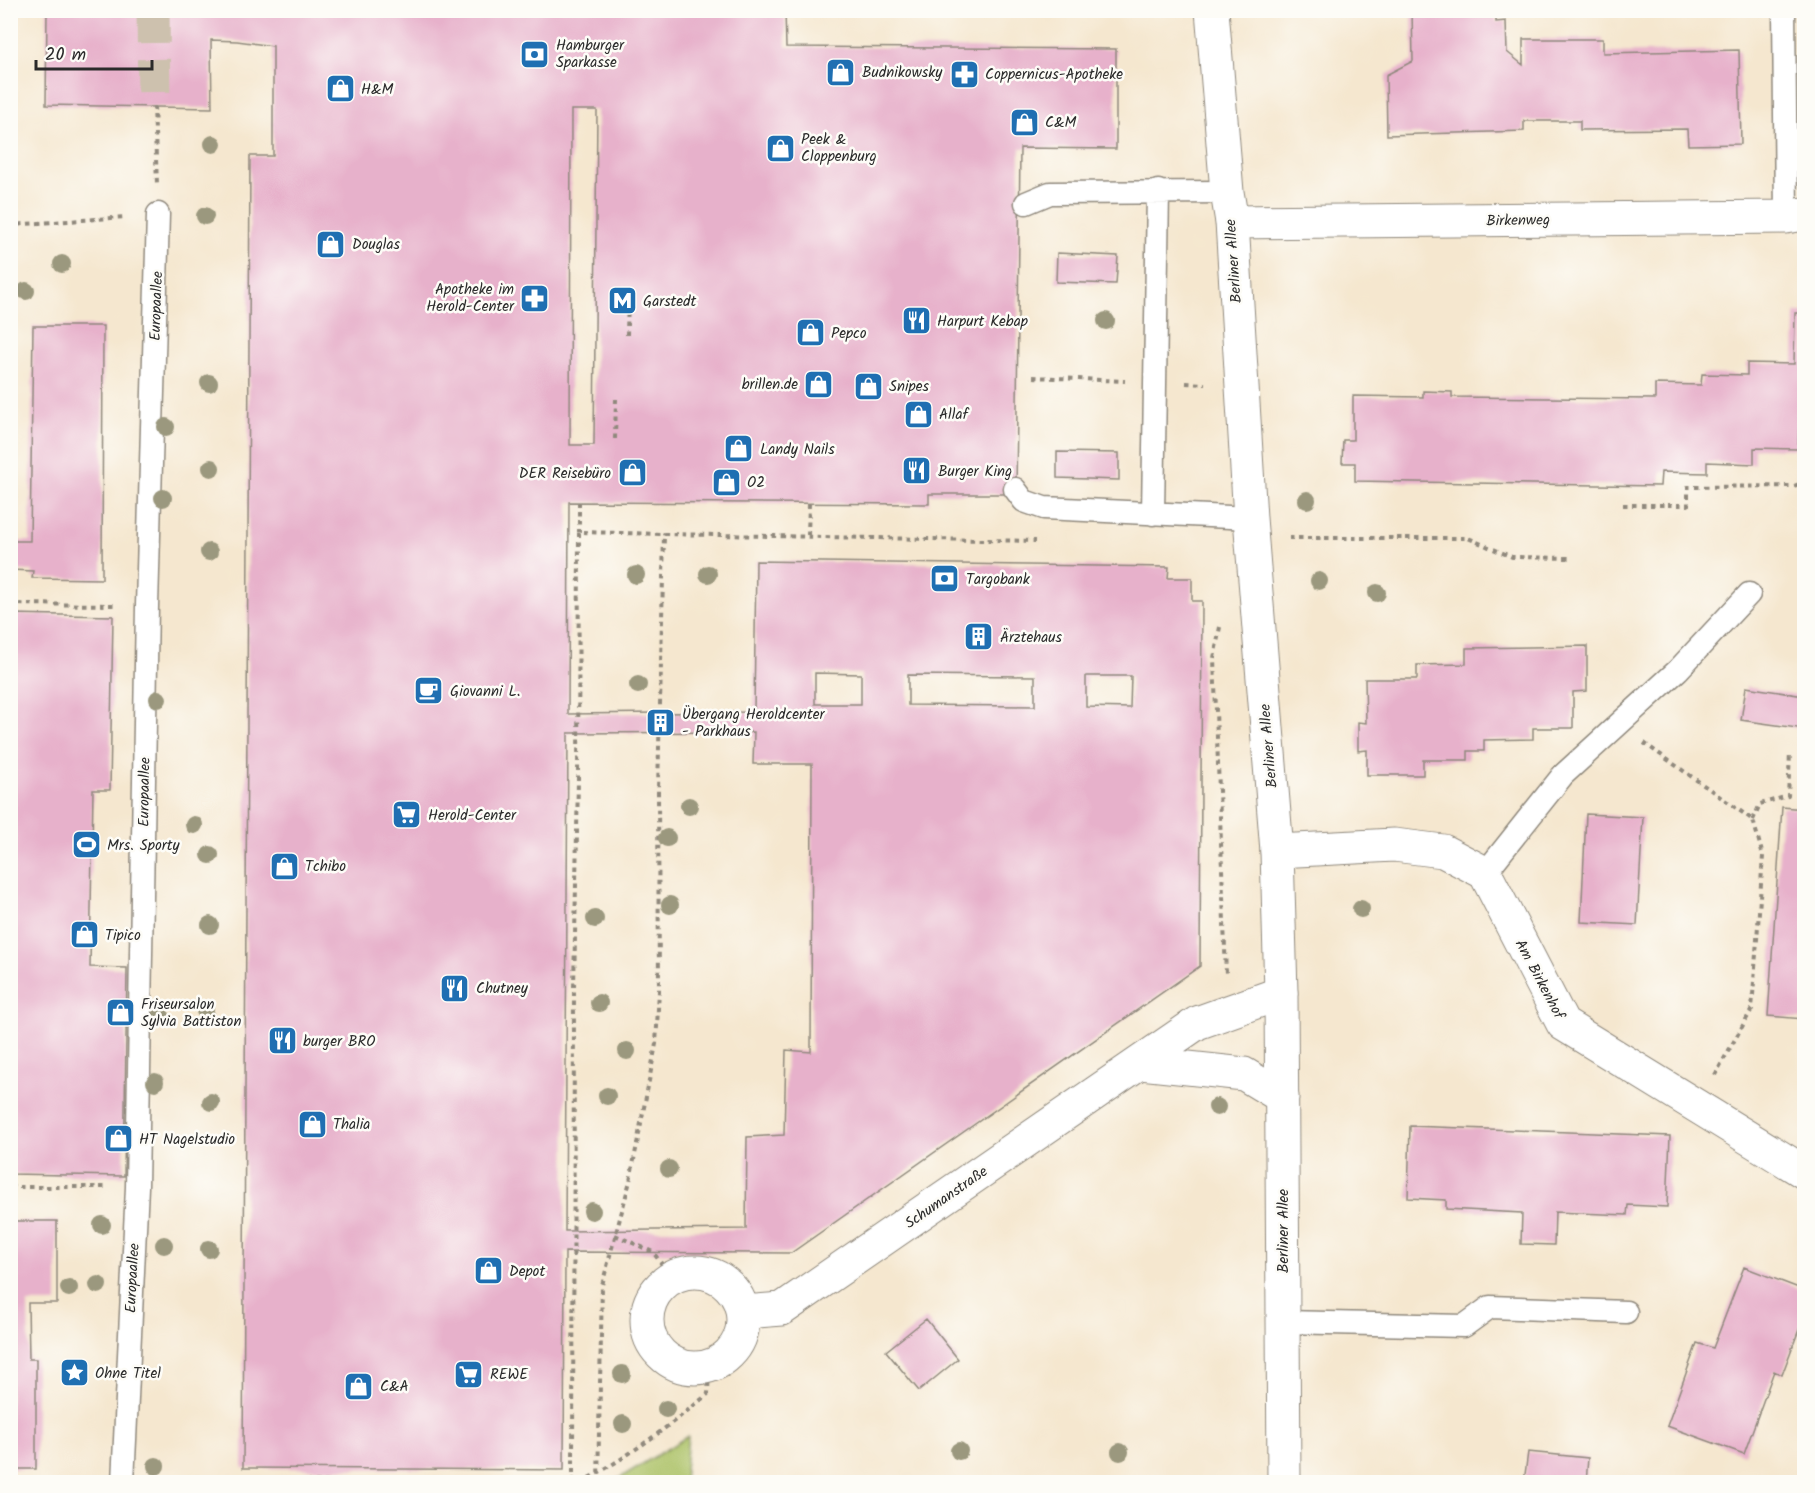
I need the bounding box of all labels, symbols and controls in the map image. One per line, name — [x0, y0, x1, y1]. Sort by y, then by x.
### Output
scale bar — [36, 33, 152, 71]
place label: Hamburger Sparkasse — [556, 34, 625, 75]
bank icon: Hamburger Sparkasse — [519, 38, 551, 70]
text: 20 m — [45, 41, 86, 70]
shop icon: Budnikowsky — [825, 56, 857, 88]
pharmacy icon: Coppernicus-Apotheke — [948, 58, 980, 90]
place label: Budnikowsky — [862, 61, 943, 85]
place label: Coppernicus-Apotheke — [985, 63, 1123, 87]
shop icon: H&M — [324, 73, 356, 105]
place label: H&M — [361, 78, 394, 102]
shop icon: C&M — [1008, 106, 1040, 138]
place label: C&M — [1045, 111, 1077, 135]
place label: Peek & Cloppenburg — [801, 128, 877, 169]
shop icon: Peek & Cloppenburg — [764, 132, 796, 164]
street label: Birkenweg — [1486, 208, 1550, 234]
street label: Berliner Allee — [1219, 218, 1249, 304]
shop icon: Douglas — [315, 228, 347, 260]
place label: Douglas — [352, 233, 401, 257]
street label: Europaallee — [144, 270, 170, 341]
place label: Apotheke im Herold-Center — [426, 278, 515, 319]
pharmacy icon: Apotheke im Herold-Center — [519, 282, 551, 314]
metro station icon: Garstedt — [606, 285, 638, 317]
place label: Garstedt — [643, 290, 697, 314]
restaurant icon: Harpurt Kebap — [900, 305, 932, 337]
place label: Harpurt Kebap — [937, 310, 1028, 334]
shop icon: Pepco — [794, 317, 826, 349]
place label: Pepco — [831, 322, 867, 346]
shop icon: brillen.de — [803, 368, 835, 400]
shop icon: Snipes — [852, 370, 884, 402]
place label: brillen.de — [742, 373, 798, 397]
place label: Snipes — [889, 375, 929, 399]
shop icon: Allaf — [902, 398, 934, 430]
place label: Allaf — [939, 403, 970, 427]
shop icon: Landy Nails — [723, 433, 755, 465]
place label: Landy Nails — [760, 438, 835, 462]
restaurant icon: Burger King — [901, 455, 933, 487]
shop icon: DER Reisebüro — [616, 457, 648, 489]
place label: Burger King — [938, 460, 1012, 484]
place label: DER Reisebüro — [519, 462, 611, 486]
shop icon: O2 — [710, 466, 742, 498]
place label: O2 — [747, 471, 765, 495]
bank icon: Targobank — [929, 563, 961, 595]
place label: Targobank — [966, 568, 1031, 592]
building icon: Ärztehaus — [963, 621, 995, 653]
place label: Ärztehaus — [1000, 626, 1063, 650]
cafe icon: Giovanni L. — [413, 675, 445, 707]
place label: Giovanni L. — [450, 680, 520, 704]
place label: Übergang Heroldcenter - Parkhaus — [682, 703, 825, 744]
street label: Berliner Allee — [1253, 703, 1285, 789]
building icon: Übergang Heroldcenter - Parkhaus — [645, 707, 677, 739]
street label: Europaallee — [132, 757, 158, 827]
supermarket icon: Herold-Center — [391, 799, 423, 831]
place label: Herold-Center — [428, 804, 517, 828]
sports icon: Mrs. Sporty — [70, 829, 102, 861]
place label: Mrs. Sporty — [107, 834, 180, 858]
shop icon: Tchibo — [268, 850, 300, 882]
place label: Tchibo — [305, 855, 346, 879]
shop icon: Tipico — [68, 919, 100, 951]
place label: Tipico — [105, 924, 141, 948]
street label: Am Birkenhof — [1508, 935, 1571, 1025]
restaurant icon: Chutney — [439, 972, 471, 1004]
place label: Chutney — [476, 977, 529, 1001]
place label: Friseursalon Sylvia Battiston — [141, 993, 241, 1034]
shop icon: Friseursalon Sylvia Battiston — [104, 997, 136, 1029]
restaurant icon: burger BRO — [266, 1025, 298, 1057]
place label: burger BRO — [303, 1030, 375, 1054]
shop icon: Thalia — [296, 1108, 328, 1140]
place label: Thalia — [333, 1113, 370, 1137]
shop icon: HT Nagelstudio — [102, 1123, 134, 1155]
place label: HT Nagelstudio — [139, 1128, 235, 1152]
street label: Schumanstraße — [900, 1160, 993, 1235]
street label: Berliner Allee — [1272, 1189, 1296, 1273]
street label: Europaallee — [119, 1242, 147, 1314]
shop icon: Depot — [472, 1255, 504, 1287]
place label: Depot — [509, 1260, 545, 1284]
place icon: Ohne Titel — [58, 1357, 90, 1389]
supermarket icon: REWE — [453, 1358, 485, 1390]
place label: Ohne Titel — [95, 1362, 161, 1386]
place label: REWE — [490, 1363, 529, 1387]
shop icon: C&A — [343, 1370, 375, 1402]
place label: C&A — [380, 1375, 409, 1399]

